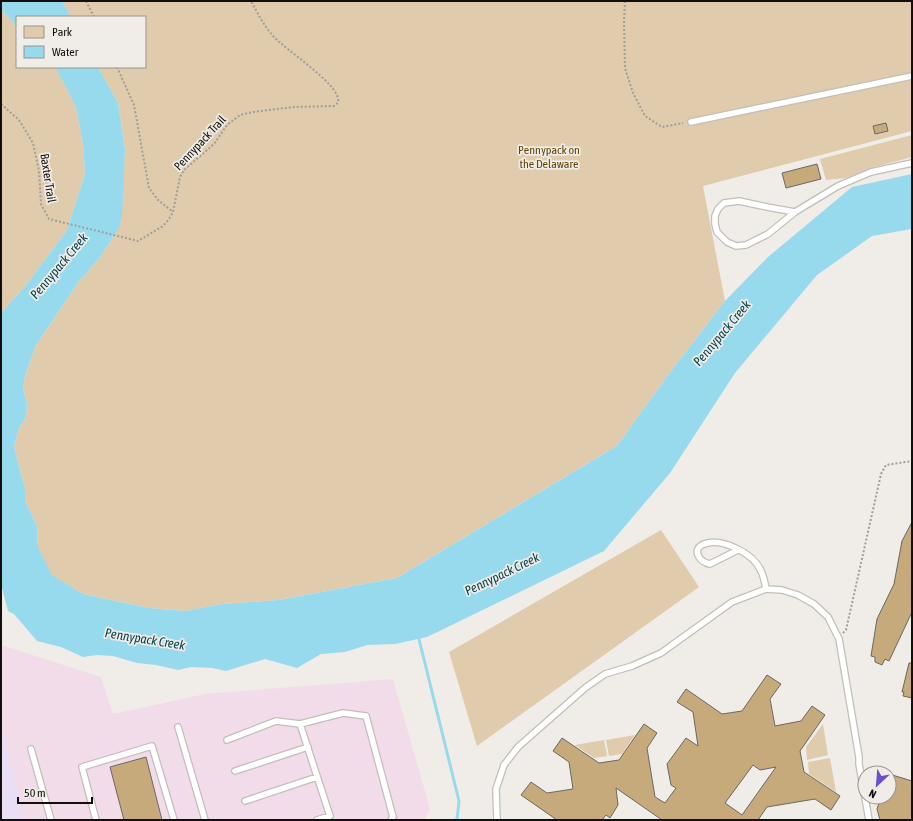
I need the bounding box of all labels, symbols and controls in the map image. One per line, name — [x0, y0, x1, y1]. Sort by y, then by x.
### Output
legend — [16, 16, 146, 68]
text: Park — [52, 25, 73, 39]
text: Water — [52, 45, 79, 59]
street label: Pennypack Trail — [171, 112, 229, 173]
park label: Pennypack on the Delaware — [518, 143, 580, 171]
street label: Baxter Trail — [37, 152, 59, 204]
water label: Pennypack Creek — [27, 230, 91, 302]
water label: Pennypack Creek — [690, 297, 754, 369]
water label: Pennypack Creek — [462, 549, 542, 599]
water label: Pennypack Creek — [104, 625, 187, 653]
north arrow — [857, 765, 897, 805]
scale bar — [18, 779, 92, 805]
text: 50 m — [24, 786, 46, 800]
text: N — [867, 787, 878, 801]

